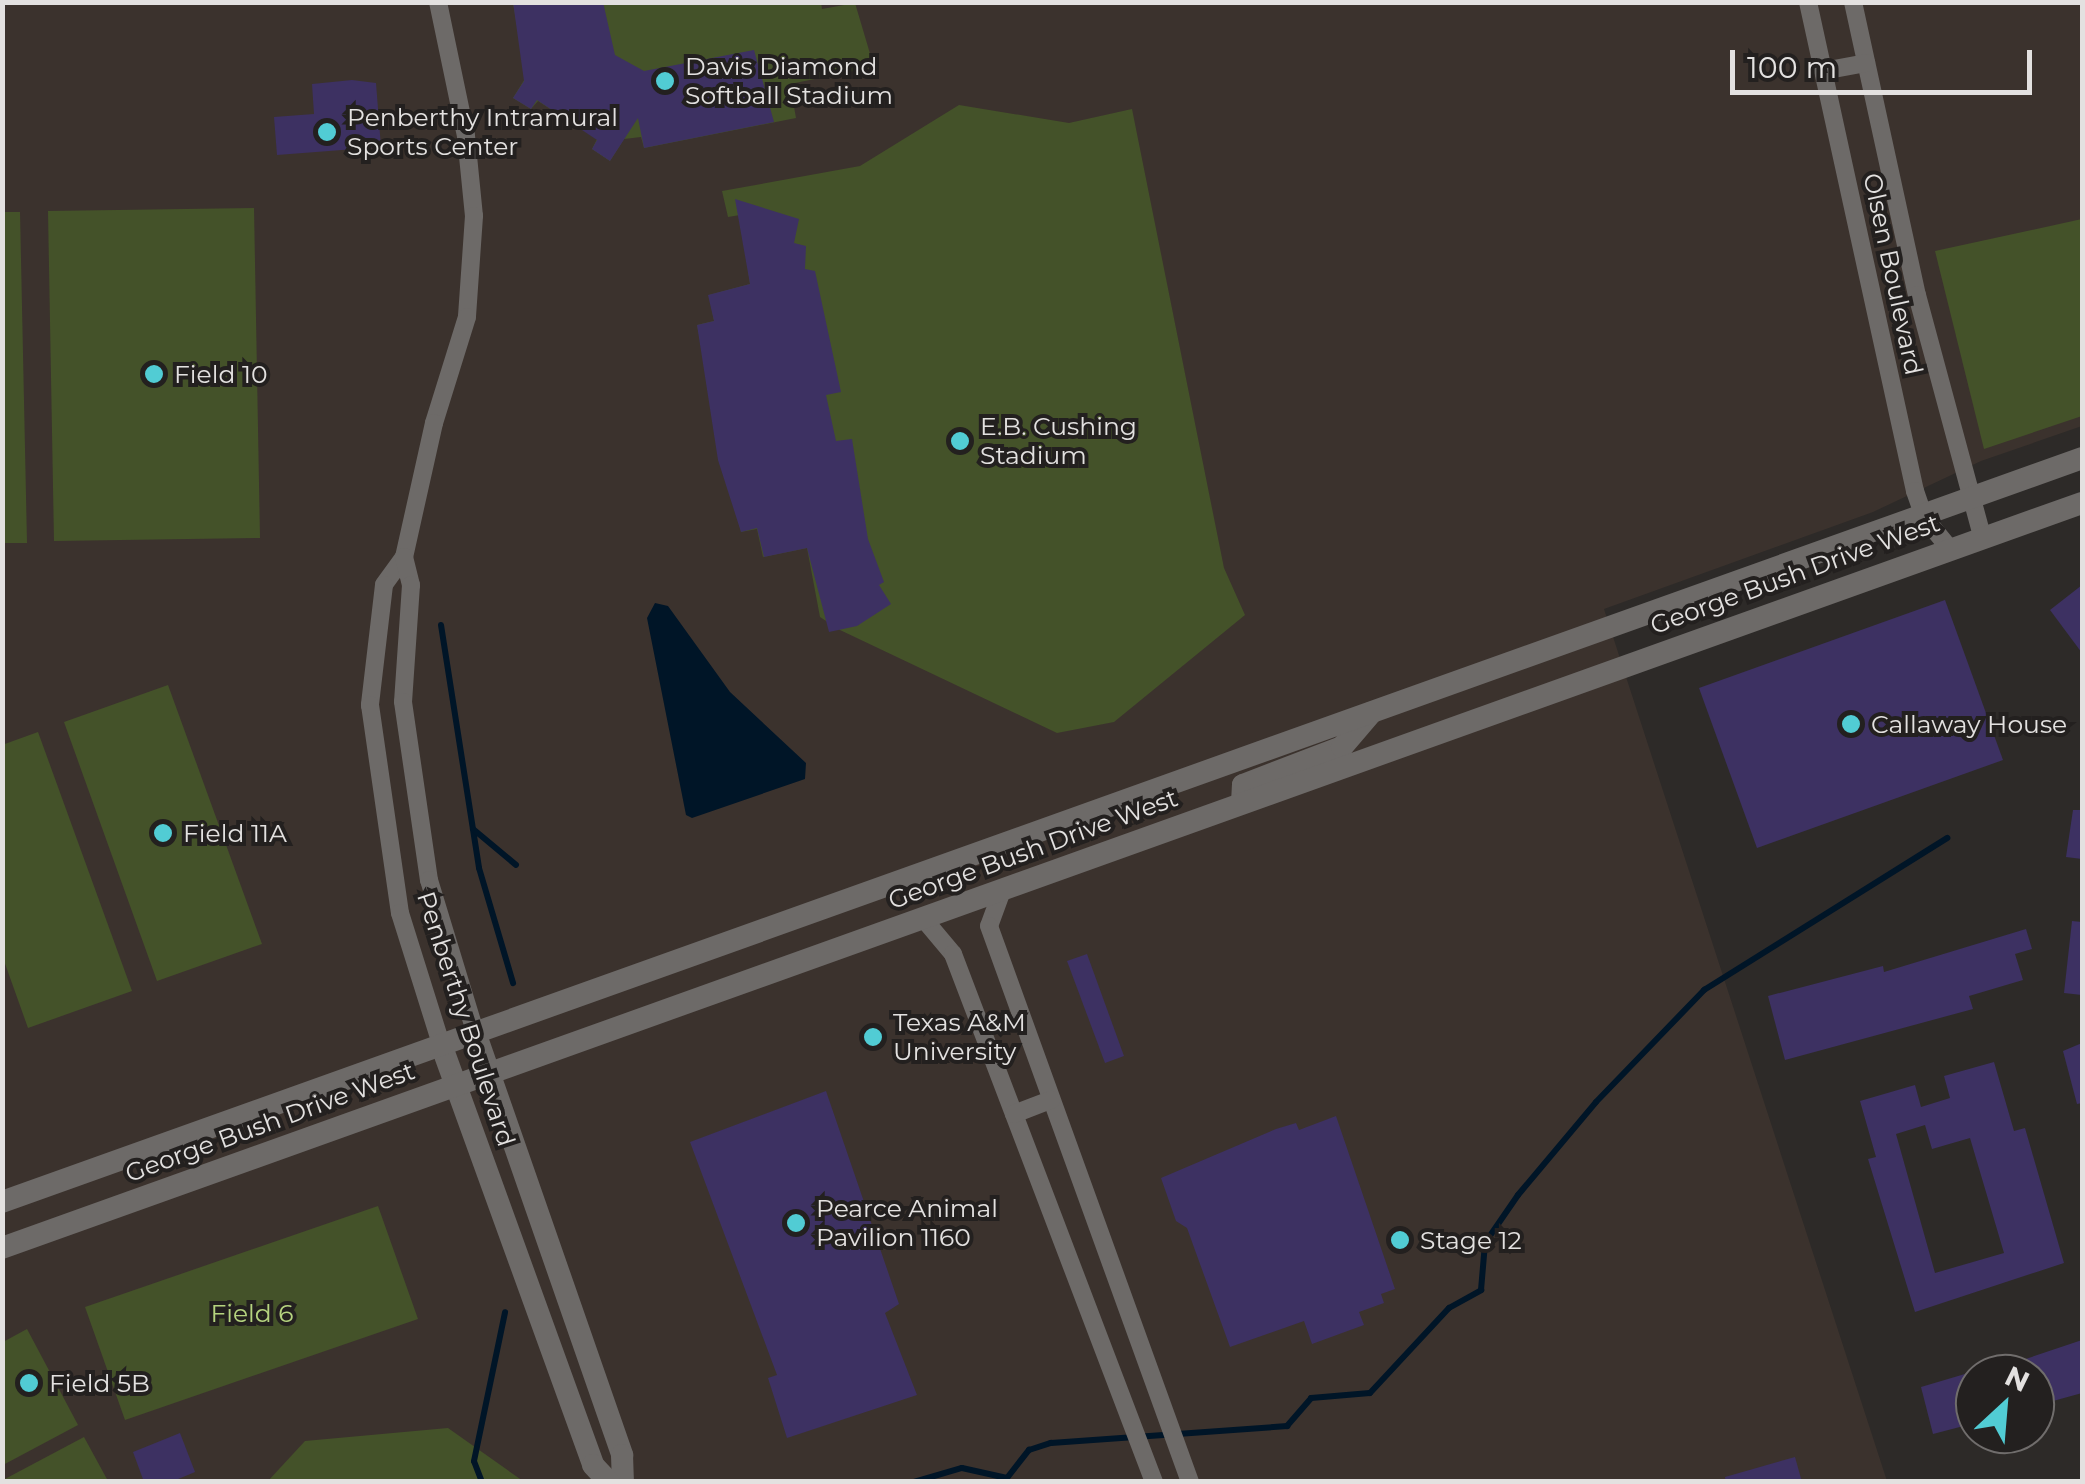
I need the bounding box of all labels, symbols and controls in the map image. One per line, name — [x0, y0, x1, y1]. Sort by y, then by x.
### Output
scale bar — [1735, 30, 2038, 92]
text: 100 m — [1747, 49, 1837, 86]
place label: Davis Diamond Softball Stadium — [685, 52, 893, 111]
marker: Davis Diamond Softball Stadium — [654, 70, 676, 92]
place label: Penberthy Intramural Sports Center — [347, 103, 618, 162]
marker: Penberthy Intramural Sports Center — [316, 121, 338, 143]
street label: Olsen Boulevard — [1857, 170, 1929, 378]
place label: Field 10 — [174, 359, 267, 389]
marker: Field 10 — [143, 363, 165, 385]
place label: E.B. Cushing Stadium — [980, 412, 1137, 471]
marker: E.B. Cushing Stadium — [949, 430, 971, 452]
street label: George Bush Drive West — [1646, 508, 1944, 640]
place label: Callaway House — [1871, 709, 2067, 739]
marker: Callaway House — [1840, 713, 1862, 735]
street label: George Bush Drive West — [884, 783, 1182, 915]
place label: Field 11A — [183, 818, 287, 848]
marker: Field 11A — [152, 822, 174, 844]
street label: Penberthy Boulevard — [411, 888, 521, 1150]
place label: Texas A&M University — [893, 1008, 1026, 1067]
marker: Texas A&M University — [862, 1026, 884, 1048]
street label: George Bush Drive West — [121, 1056, 419, 1188]
place label: Pearce Animal Pavilion 1160 — [816, 1194, 998, 1253]
marker: Pearce Animal Pavilion 1160 — [785, 1212, 807, 1234]
place label: Stage 12 — [1420, 1225, 1522, 1255]
marker: Stage 12 — [1389, 1229, 1411, 1251]
park label: Field 6 — [210, 1298, 294, 1328]
north arrow — [1955, 1354, 2055, 1454]
text: N — [2000, 1359, 2035, 1399]
place label: Field 5B — [49, 1368, 150, 1398]
marker: Field 5B — [18, 1372, 40, 1394]

